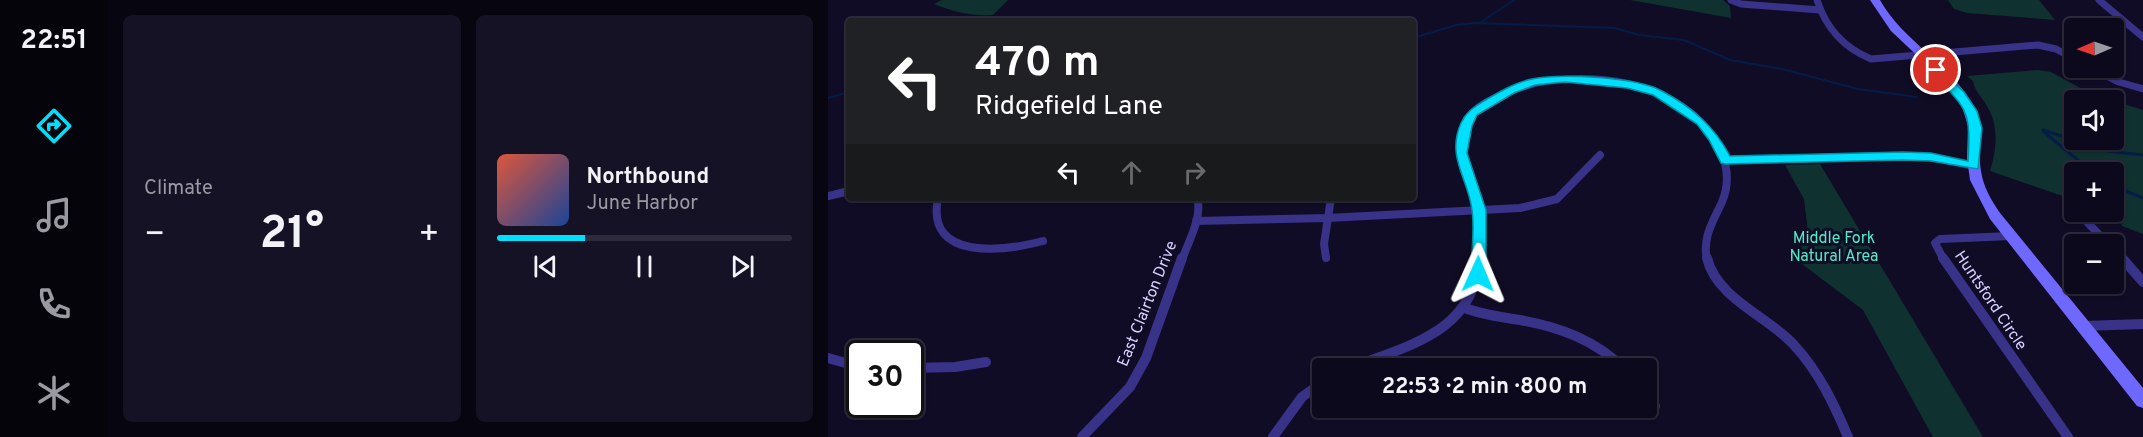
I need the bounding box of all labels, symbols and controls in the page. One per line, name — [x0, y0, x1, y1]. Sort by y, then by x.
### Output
north arrow — [2064, 18, 2124, 78]
map controls — [2064, 18, 2124, 294]
text: 22:51 — [21, 24, 87, 58]
text: 470 m — [975, 38, 1100, 91]
icon: left — [876, 42, 954, 120]
pin — [1910, 44, 1961, 95]
icon: arrive — [1919, 53, 1952, 86]
text: Ridgefield Lane — [975, 90, 1163, 124]
button: sound — [2064, 90, 2124, 150]
icon: directions — [33, 105, 75, 147]
icon: left — [1052, 156, 1085, 189]
icon: ahead — [1115, 156, 1148, 189]
icon: right — [1178, 156, 1211, 189]
button: + — [2064, 162, 2124, 222]
text: Northbound — [587, 164, 709, 191]
text: Climate — [144, 176, 213, 202]
text: June Harbor — [587, 191, 698, 217]
icon: music — [33, 194, 75, 236]
text: 21° — [260, 207, 324, 264]
text: − — [144, 215, 165, 257]
text: + — [418, 215, 440, 257]
park label: Middle Fork Natural Area — [1789, 229, 1879, 267]
button: − — [2064, 234, 2124, 294]
street label: East Clairton Drive — [1114, 238, 1182, 370]
position arrow — [1446, 242, 1510, 306]
street label: Huntsford Circle — [1949, 247, 2031, 355]
icon: previous — [529, 250, 562, 283]
icon: pause — [628, 250, 661, 283]
icon: next — [726, 250, 759, 283]
icon: phone — [33, 283, 75, 325]
speed limit sign: 30 — [846, 340, 924, 418]
icon: climate — [33, 372, 75, 414]
text: 22:53 · 2 min · 800 m — [1382, 374, 1587, 401]

